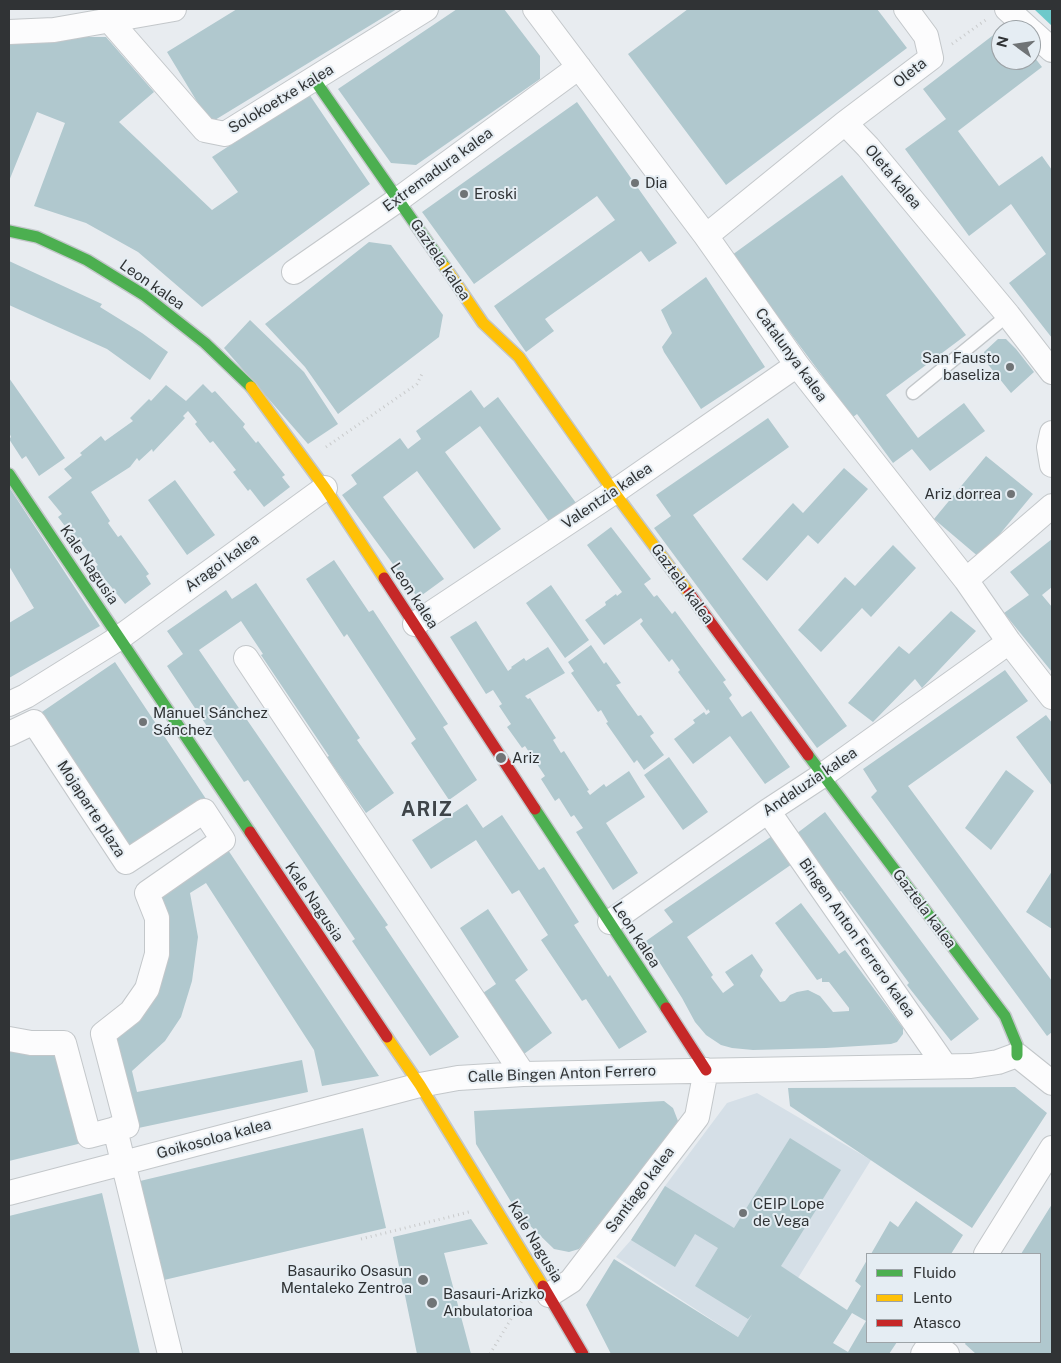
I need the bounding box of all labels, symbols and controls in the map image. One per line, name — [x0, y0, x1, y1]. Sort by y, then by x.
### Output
north arrow — [991, 20, 1041, 70]
text: N — [993, 34, 1012, 49]
street label: Oleta — [890, 54, 930, 92]
street label: Solokoetxe kalea — [225, 61, 337, 137]
street label: Extremadura kalea — [380, 124, 496, 216]
street label: Oleta kalea — [861, 141, 925, 213]
place label: Dia — [645, 174, 667, 192]
marker: Dia — [629, 177, 641, 189]
place label: Eroski — [474, 185, 517, 203]
marker: Eroski — [458, 188, 470, 200]
street label: Gaztela kalea — [406, 216, 474, 304]
street label: Leon kalea — [116, 256, 188, 314]
street label: Catalunya kalea — [751, 305, 831, 405]
place label: San Fausto baseliza — [922, 349, 1000, 384]
marker: San Fausto baseliza — [1004, 361, 1016, 373]
street label: Valentzia kalea — [559, 459, 655, 533]
place label: Ariz dorrea — [924, 485, 1001, 503]
marker: Ariz dorrea — [1005, 488, 1017, 500]
street label: Kale Nagusia — [56, 522, 122, 608]
street label: Aragoi kalea — [182, 530, 262, 596]
street label: Gaztela kalea — [647, 541, 717, 627]
street label: Leon kalea — [386, 560, 442, 632]
place label: Manuel Sánchez Sánchez — [153, 704, 268, 739]
marker: Manuel Sánchez Sánchez — [137, 716, 149, 728]
street label: Andaluzia kalea — [759, 744, 861, 820]
place label: Ariz — [512, 749, 539, 767]
marker: Ariz — [494, 751, 508, 765]
street label: Mojaparte plaza — [53, 757, 129, 861]
district label: ARIZ — [401, 798, 453, 822]
street label: Bingen Anton Ferrero kalea — [795, 855, 919, 1021]
street label: Kale Nagusia — [281, 859, 347, 945]
street label: Gaztela kalea — [888, 866, 960, 952]
street label: Leon kalea — [608, 899, 664, 971]
street label: Calle Bingen Anton Ferrero — [468, 1062, 656, 1086]
street label: Goikosoloa kalea — [155, 1115, 273, 1163]
street label: Santiago kalea — [602, 1143, 678, 1237]
place label: CEIP Lope de Vega — [753, 1195, 824, 1230]
street label: Kale Nagusia — [504, 1198, 566, 1286]
marker: CEIP Lope de Vega — [737, 1207, 749, 1219]
legend — [866, 1253, 1041, 1343]
place label: Basauriko Osasun Mentaleko Zentroa — [281, 1262, 412, 1297]
text: Fluido — [913, 1264, 956, 1281]
marker: Basauriko Osasun Mentaleko Zentroa — [416, 1273, 430, 1287]
place label: Basauri-Arizko Anbulatorioa — [443, 1285, 545, 1320]
text: Lento — [913, 1289, 952, 1306]
marker: Basauri-Arizko Anbulatorioa — [425, 1296, 439, 1310]
text: Atasco — [913, 1314, 961, 1331]

